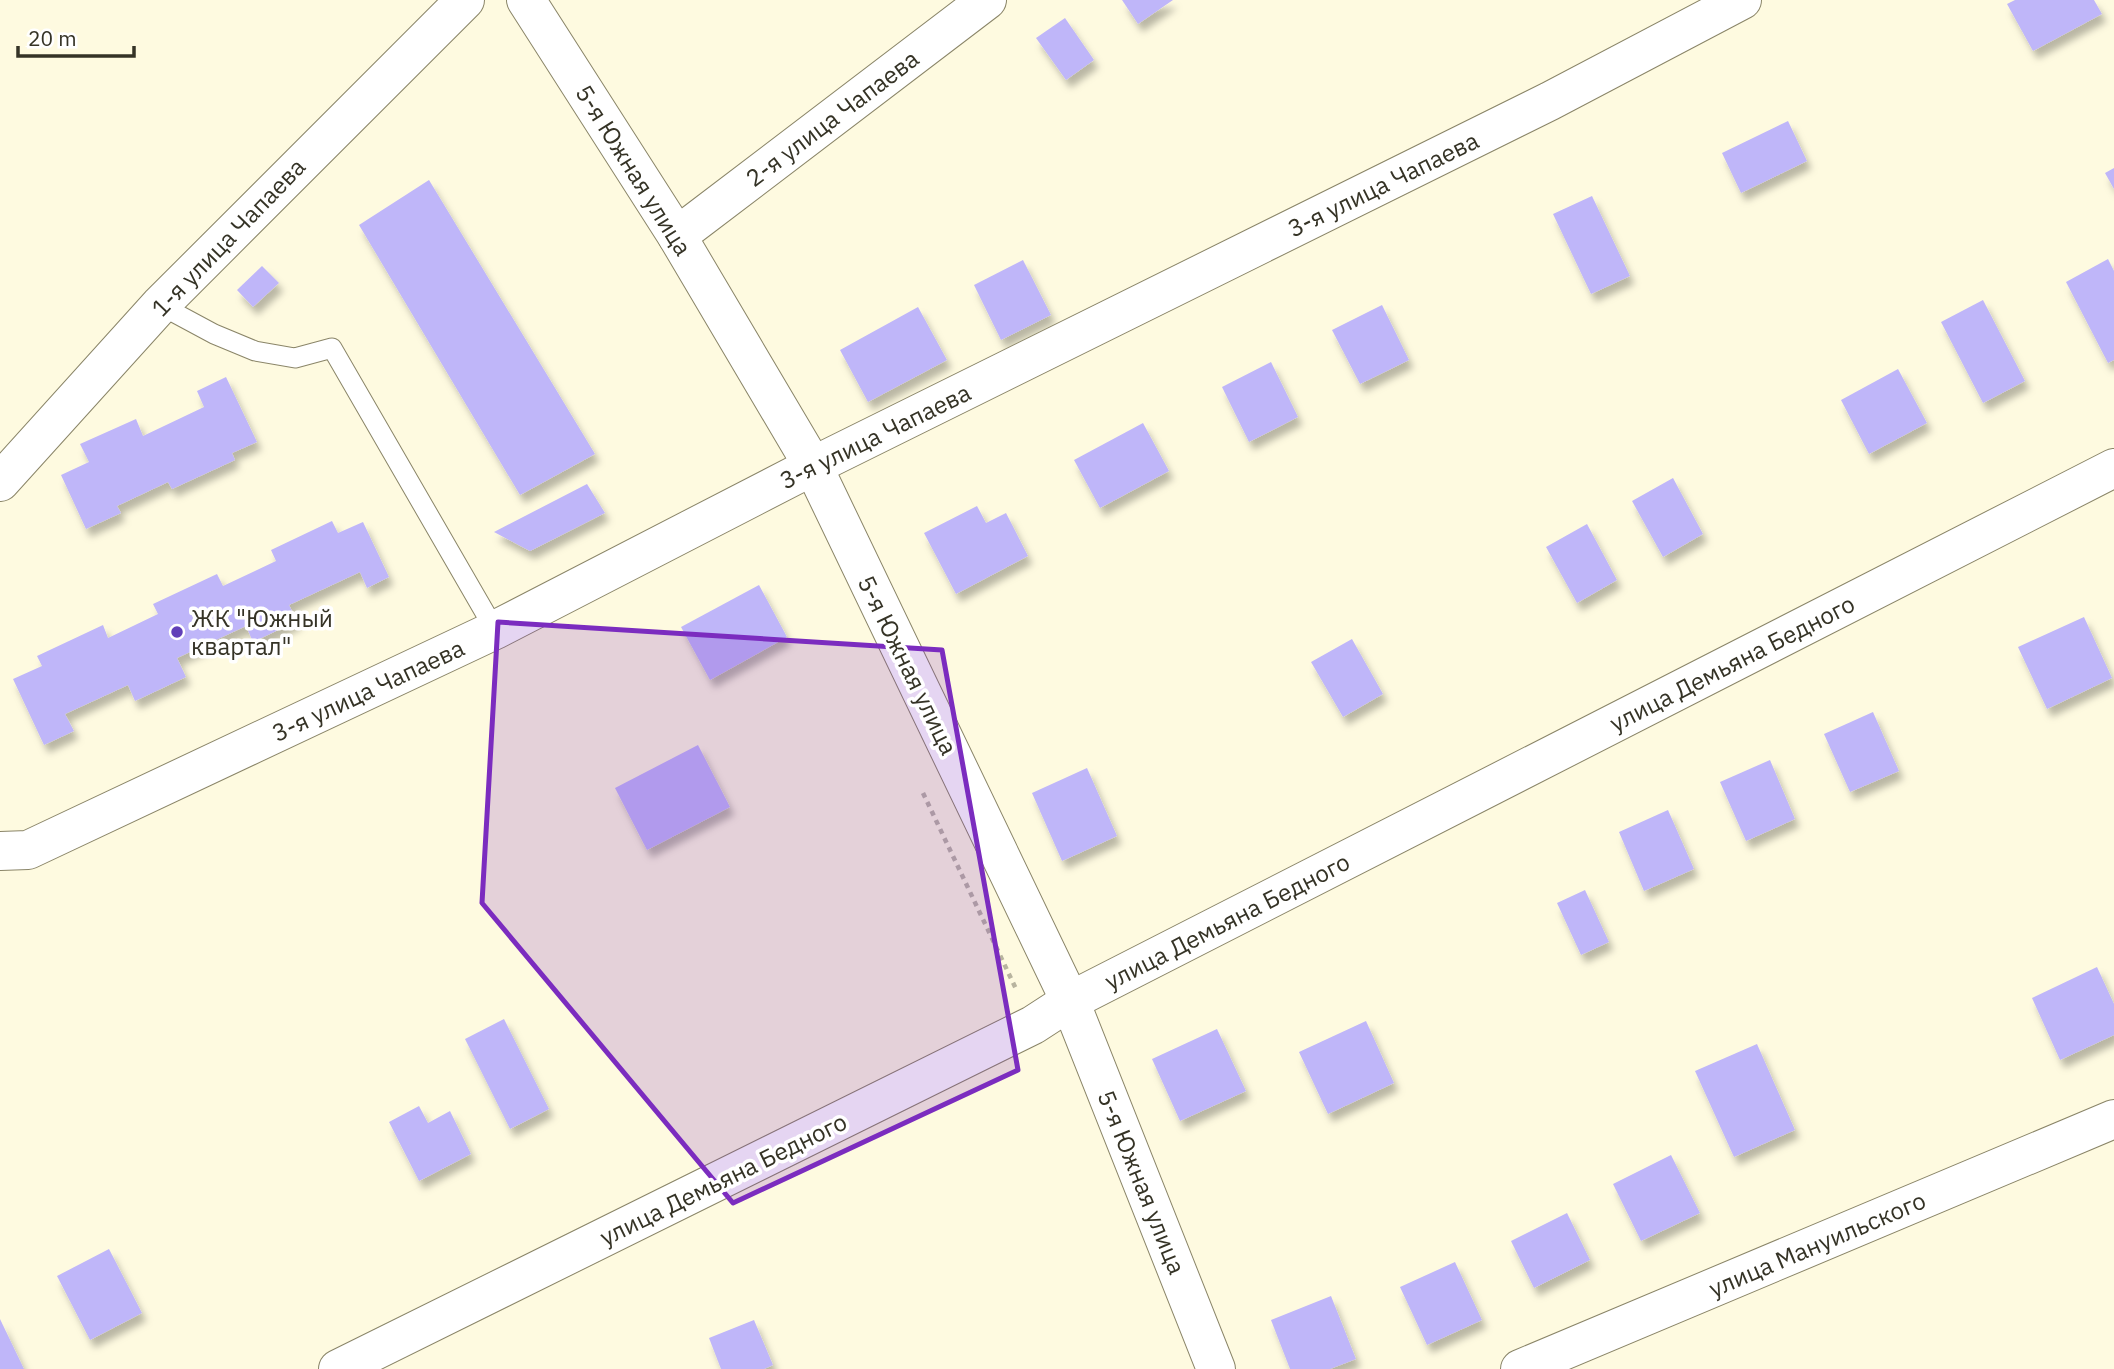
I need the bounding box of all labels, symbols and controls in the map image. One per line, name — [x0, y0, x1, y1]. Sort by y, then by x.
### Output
scale bar — [18, 14, 133, 58]
text: 20 m — [28, 24, 77, 52]
street label: 2-я улица Чапаева — [739, 42, 925, 194]
street label: 5-я Южная улица — [569, 79, 699, 262]
street label: 3-я улица Чапаева — [1282, 124, 1484, 244]
street label: 1-я улица Чапаева — [144, 151, 312, 323]
street label: 3-я улица Чапаева — [774, 376, 976, 496]
street label: 5-я Южная улица — [851, 570, 965, 760]
street label: улица Демьяна Бедного — [1604, 587, 1860, 739]
place label: ЖК "Южный квартал" — [191, 602, 333, 662]
marker: ЖК "Южный квартал" — [169, 624, 185, 640]
street label: 3-я улица Чапаева — [267, 631, 470, 749]
street label: улица Демьяна Бедного — [1099, 845, 1355, 997]
street label: 5-я Южная улица — [1091, 1085, 1194, 1279]
street label: улица Демьяна Бедного — [594, 1105, 852, 1253]
street label: улица Мануильского — [1704, 1184, 1930, 1304]

